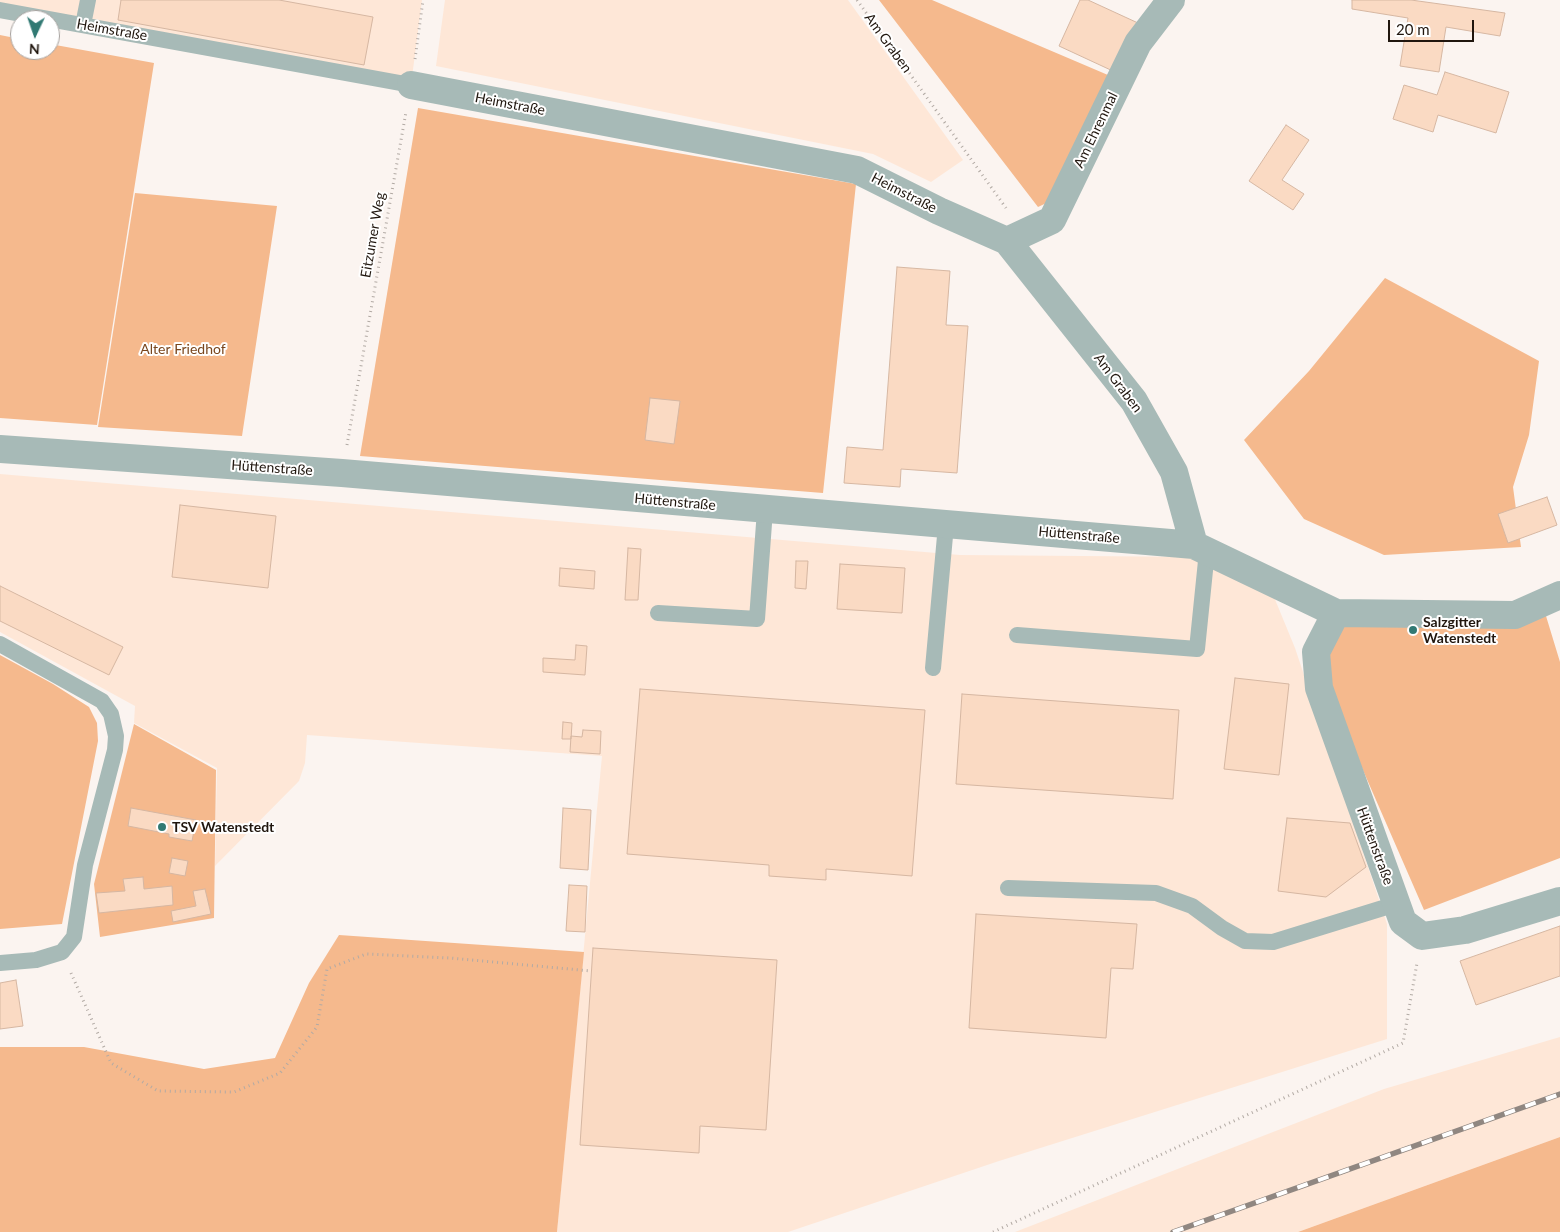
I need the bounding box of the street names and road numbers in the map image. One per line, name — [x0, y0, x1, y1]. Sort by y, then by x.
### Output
street label: Am Graben — [861, 10, 915, 76]
street label: Heimstraße — [75, 16, 149, 44]
street label: Heimstraße — [473, 89, 547, 119]
street label: Am Ehrenmal — [1070, 89, 1122, 171]
street label: Heimstraße — [868, 169, 940, 217]
street label: Eitzumer Weg — [357, 191, 389, 279]
street label: Am Graben — [1090, 350, 1146, 416]
street label: Hüttenstraße — [231, 457, 313, 479]
street label: Hüttenstraße — [634, 490, 716, 514]
street label: Hüttenstraße — [1038, 523, 1120, 547]
street label: Hüttenstraße — [1353, 805, 1397, 887]

